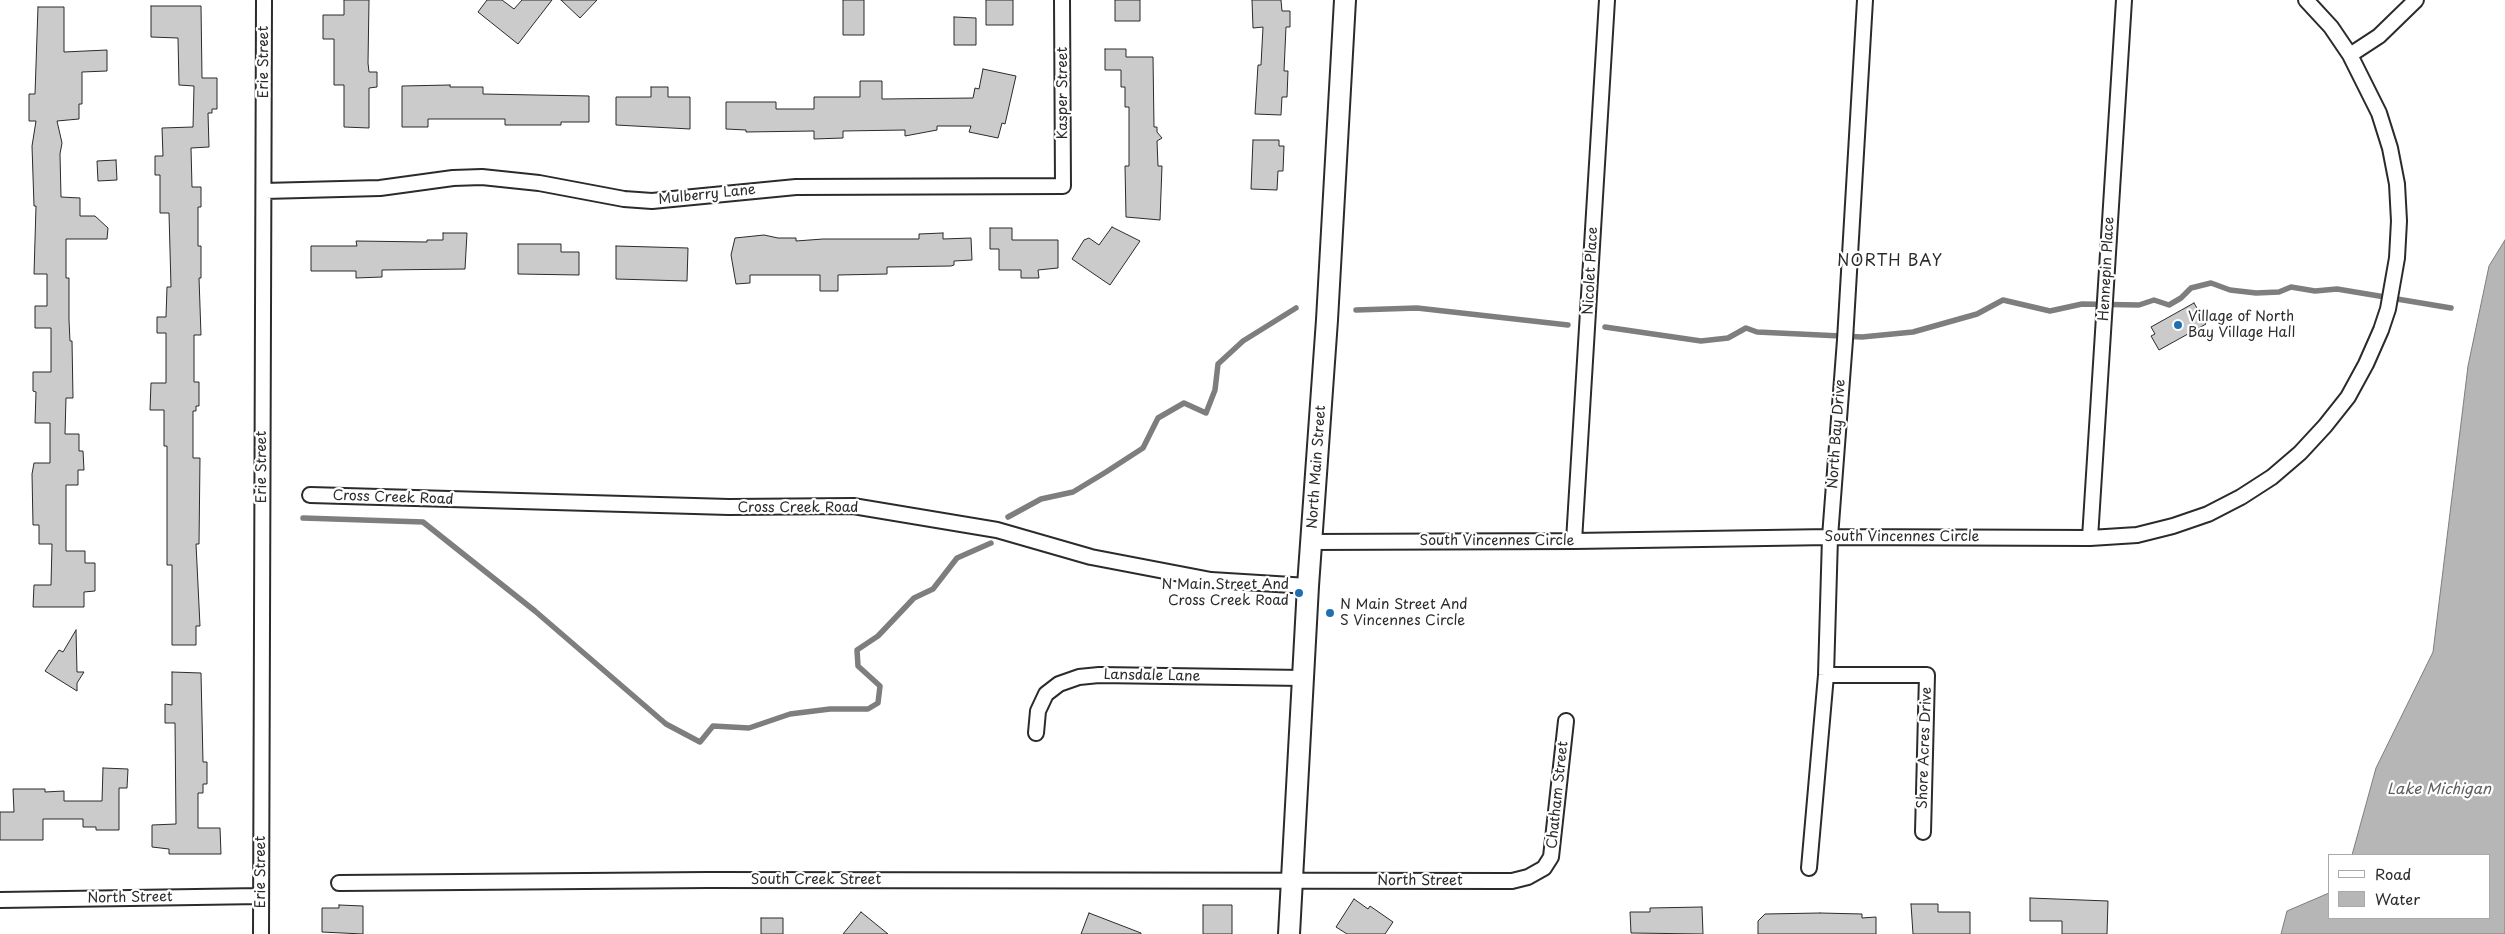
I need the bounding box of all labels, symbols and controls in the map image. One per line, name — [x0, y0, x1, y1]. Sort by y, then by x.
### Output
street label: Erie Street — [256, 26, 272, 98]
street label: Kasper Street — [1055, 47, 1071, 139]
street label: Mulberry Lane — [657, 182, 757, 208]
street label: Hennepin Place — [2096, 216, 2118, 322]
street label: Nicolet Place — [1580, 226, 1602, 316]
district label: NORTH BAY — [1836, 252, 1944, 272]
place label: Village of North Bay Village Hall — [2188, 309, 2295, 342]
marker: Village of North Bay Village Hall — [2172, 319, 2184, 331]
street label: North Bay Drive — [1825, 379, 1849, 489]
street label: North Main Street — [1304, 405, 1330, 529]
street label: Erie Street — [254, 431, 270, 503]
street label: Cross Creek Road — [332, 487, 454, 509]
street label: Cross Creek Road — [737, 500, 859, 516]
street label: South Vincennes Circle — [1825, 529, 1979, 545]
street label: South Vincennes Circle — [1420, 533, 1574, 549]
place label: N Main Street And Cross Creek Road — [1161, 577, 1289, 610]
marker: N Main Street And Cross Creek Road — [1293, 587, 1305, 599]
place label: N Main Street And S Vincennes Circle — [1340, 597, 1468, 630]
marker: N Main Street And S Vincennes Circle — [1324, 607, 1336, 619]
street label: Lansdale Lane — [1103, 667, 1201, 685]
street label: Shore Acres Drive — [1914, 687, 1936, 809]
street label: Chatham Street — [1544, 740, 1572, 850]
water label: Lake Michigan — [2387, 781, 2491, 799]
street label: Erie Street — [253, 836, 269, 908]
legend — [2328, 854, 2490, 919]
text: Road — [2375, 862, 2411, 885]
street label: South Creek Street — [751, 872, 881, 888]
street label: North Street — [1377, 873, 1463, 889]
text: Water — [2375, 887, 2420, 910]
street label: North Street — [87, 889, 173, 907]

